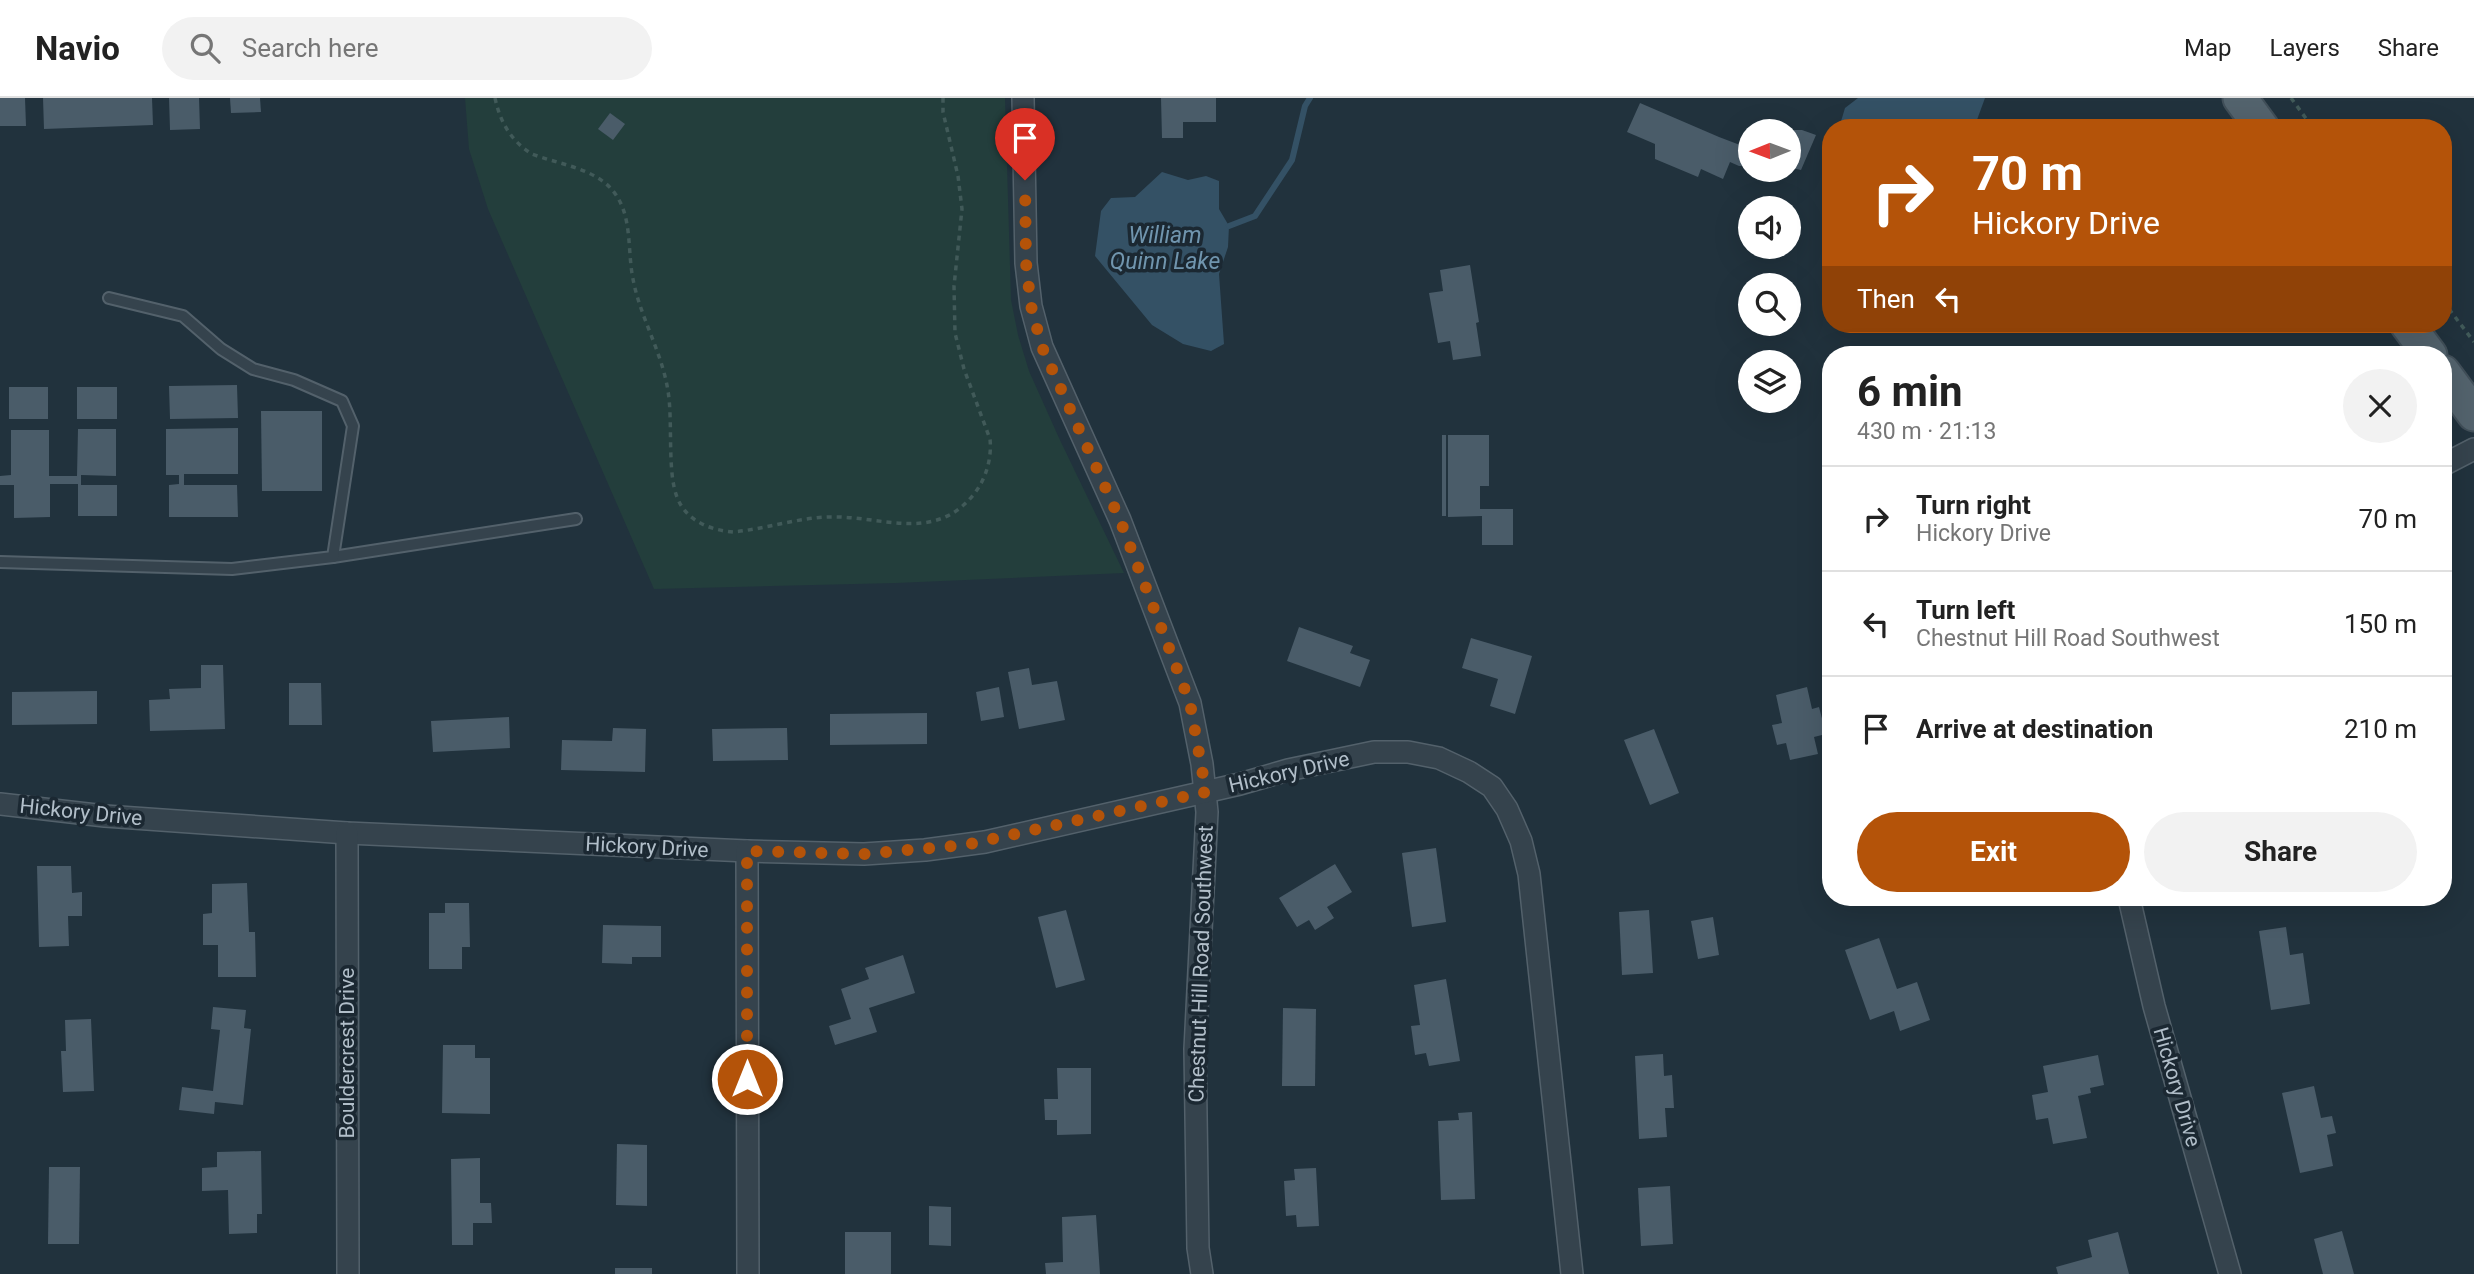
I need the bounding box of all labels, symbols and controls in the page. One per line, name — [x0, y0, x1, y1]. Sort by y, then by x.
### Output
search box — [162, 17, 652, 80]
text: Navio — [35, 29, 120, 68]
icon: search — [186, 29, 224, 67]
text: Search here — [242, 33, 379, 63]
text: Map — [2184, 34, 2232, 62]
text: Layers — [2270, 34, 2340, 62]
text: Share — [2378, 34, 2439, 62]
pin — [995, 108, 1055, 180]
icon: arrive — [1006, 119, 1044, 157]
north arrow — [1738, 119, 1801, 182]
map controls — [1738, 119, 1801, 413]
text: 70 m — [1972, 145, 2083, 202]
icon: right — [1857, 147, 1948, 238]
button: sound — [1738, 196, 1801, 259]
text: Hickory Drive — [1972, 204, 2160, 242]
water label: William Quinn Lake — [1110, 222, 1220, 275]
button: search — [1738, 273, 1801, 336]
icon: left — [1929, 280, 1967, 318]
text: Then — [1857, 284, 1915, 314]
button: layers — [1738, 350, 1801, 413]
text: 6 min — [1857, 367, 1963, 416]
button: close — [2343, 369, 2417, 443]
text: 430 m · 21:13 — [1857, 418, 1996, 445]
text: Turn right — [1916, 490, 2031, 520]
icon: right — [1857, 500, 1895, 538]
text: 70 m — [2359, 504, 2417, 534]
text: Hickory Drive — [1916, 520, 2051, 547]
text: Turn left — [1916, 595, 2015, 625]
icon: left — [1857, 605, 1895, 643]
text: 150 m — [2344, 609, 2417, 639]
text: Chestnut Hill Road Southwest — [1916, 625, 2220, 652]
icon: arrive — [1857, 710, 1895, 748]
text: Arrive at destination — [1916, 714, 2153, 744]
text: 210 m — [2344, 714, 2417, 744]
street label: Hickory Drive — [1226, 746, 1352, 798]
street label: Hickory Drive — [18, 794, 144, 830]
button: Exit — [1857, 812, 2130, 892]
button: Share — [2144, 812, 2417, 892]
street label: Chestnut Hill Road Southwest — [1184, 825, 1218, 1103]
street label: Hickory Drive — [585, 832, 709, 862]
street label: Bouldercrest Drive — [335, 968, 359, 1138]
street label: Hickory Drive — [2148, 1024, 2206, 1150]
position arrow — [710, 1042, 784, 1116]

